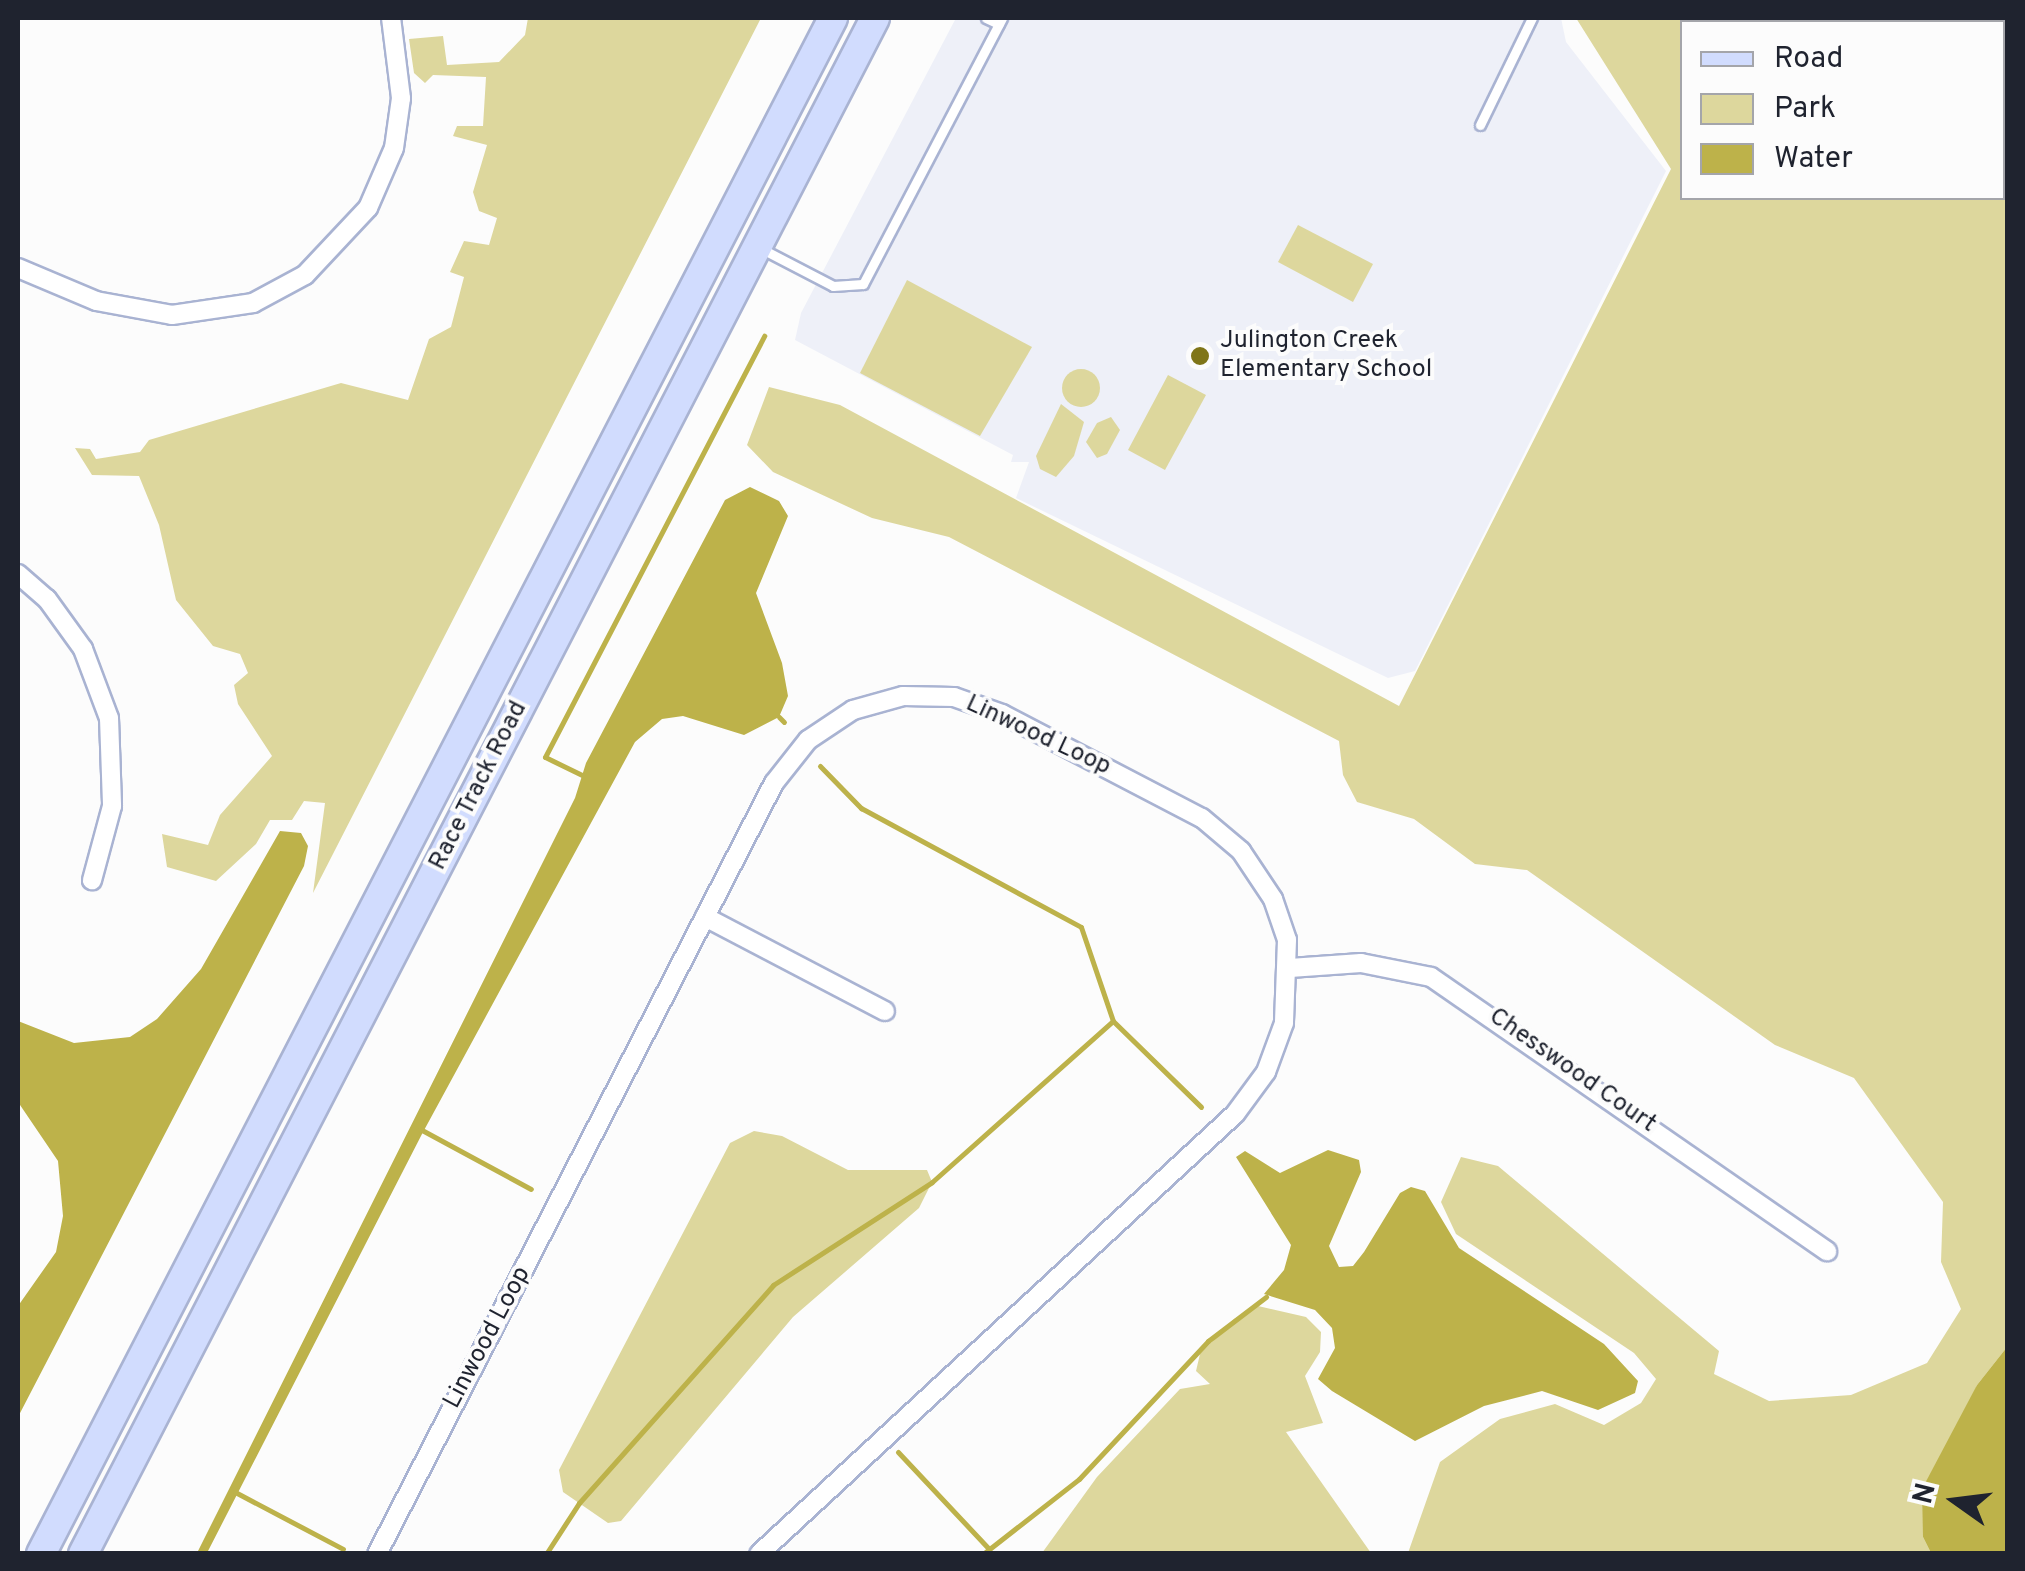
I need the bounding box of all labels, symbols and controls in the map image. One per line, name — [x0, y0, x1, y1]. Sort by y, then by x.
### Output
legend — [1680, 20, 2005, 200]
text: Road — [1774, 41, 1843, 78]
text: Park — [1774, 91, 1836, 128]
text: Water — [1774, 141, 1853, 178]
place label: Julington Creek Elementary School — [1220, 327, 1432, 386]
marker: Julington Creek Elementary School — [1189, 345, 1211, 367]
street label: Linwood Loop — [961, 689, 1115, 783]
street label: Race Track Road — [423, 696, 535, 876]
street label: Chesswood Court — [1483, 1002, 1661, 1140]
street label: Linwood Loop — [438, 1262, 538, 1414]
north arrow — [1905, 1451, 2005, 1551]
text: N — [1906, 1480, 1946, 1508]

